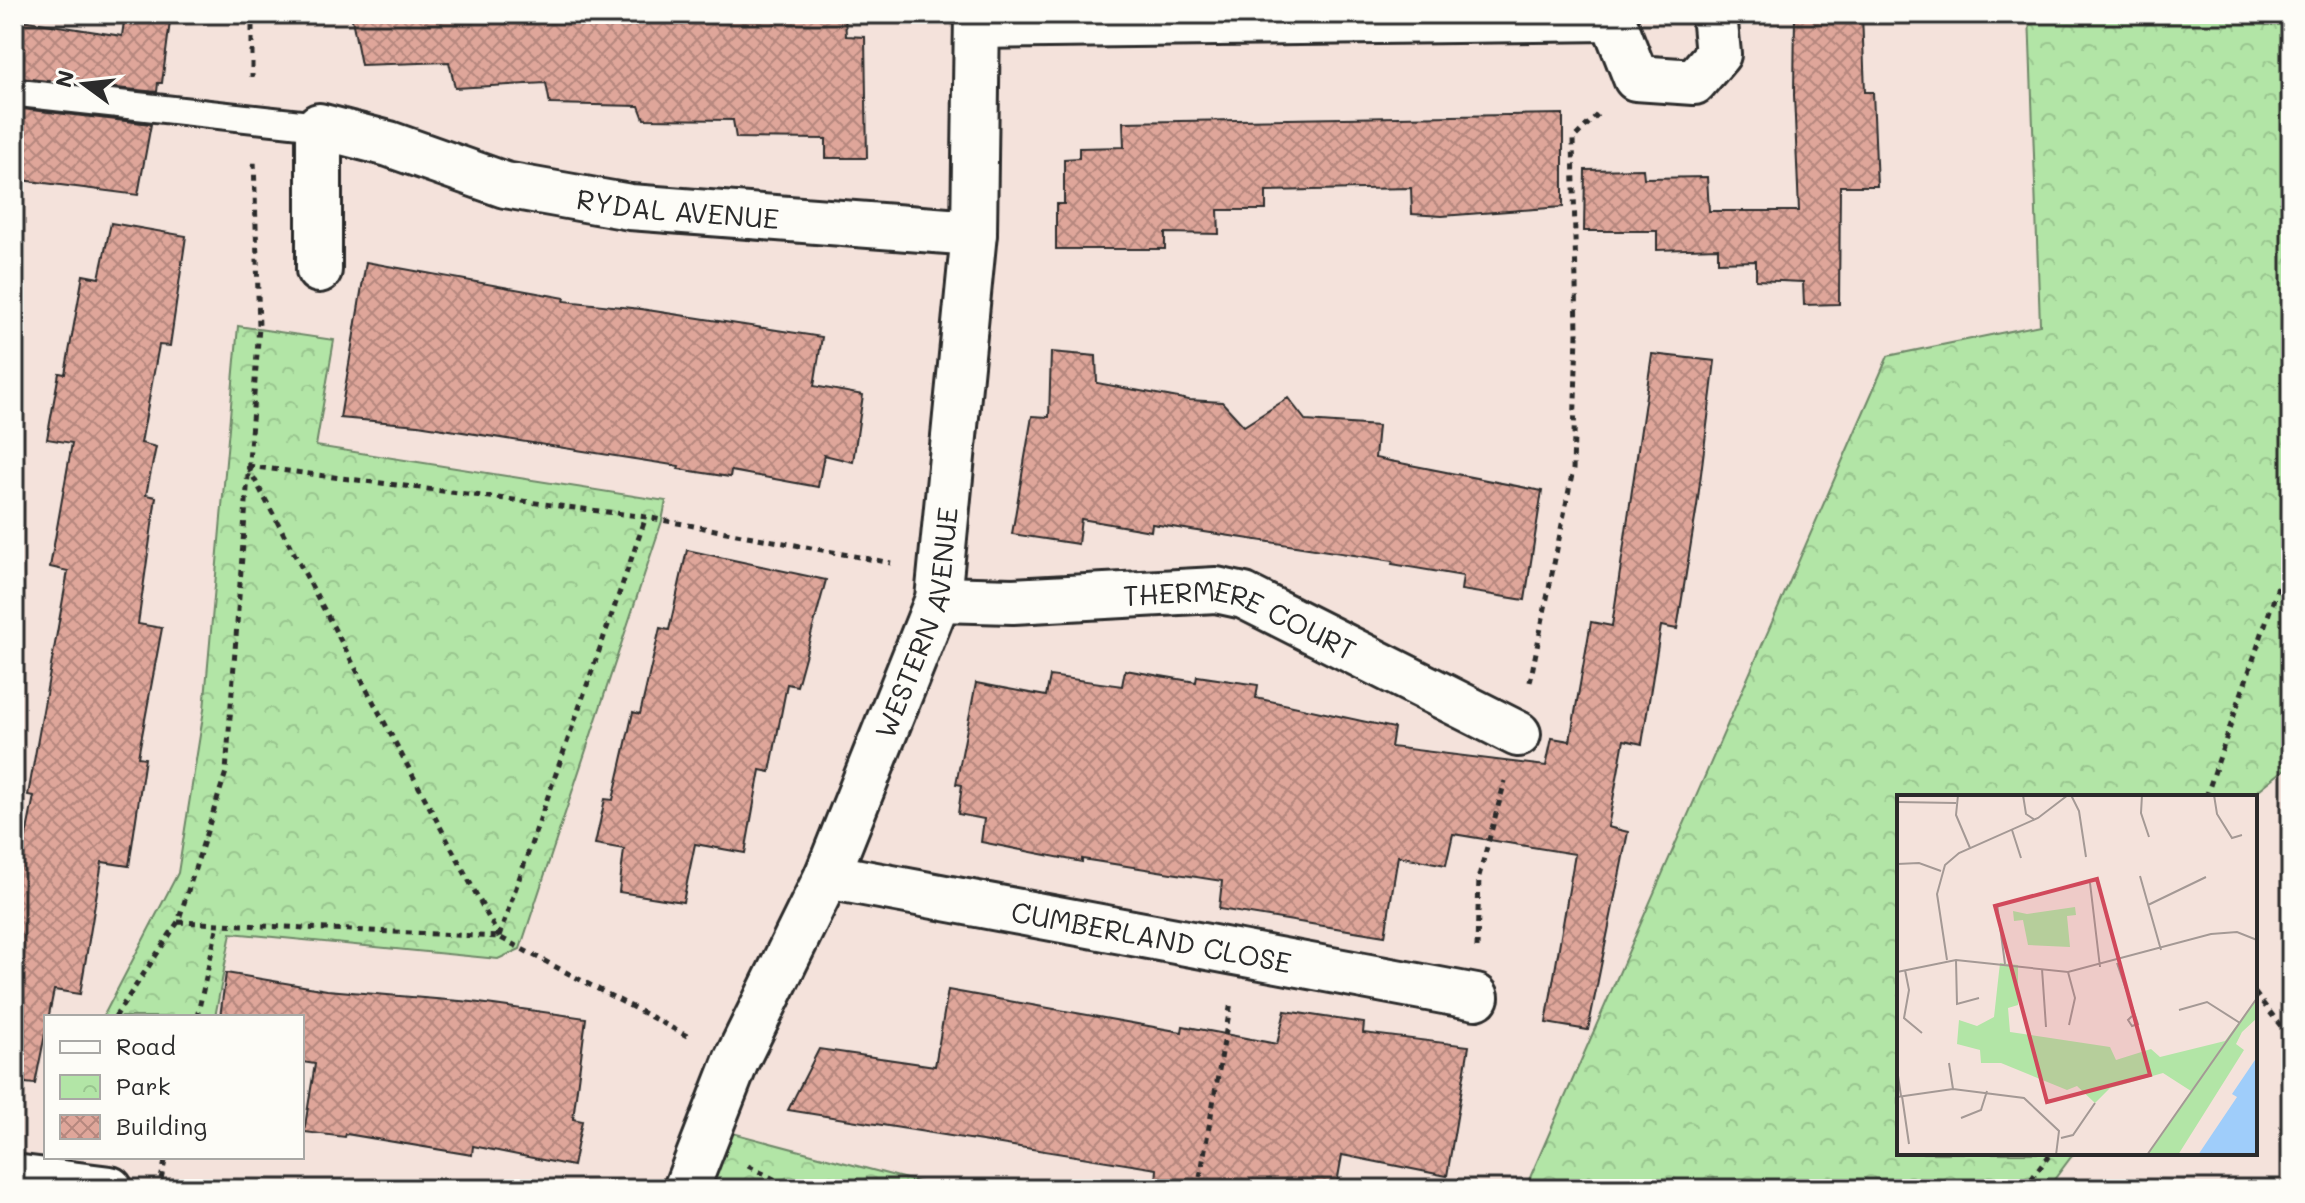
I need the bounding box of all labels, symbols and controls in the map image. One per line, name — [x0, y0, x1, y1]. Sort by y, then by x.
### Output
north arrow — [44, 44, 124, 124]
text: N — [48, 67, 80, 91]
street label: RYDAL AVENUE — [574, 180, 780, 236]
street label: WESTERN AVENUE — [866, 506, 965, 743]
street label: THERMERE COURT — [1122, 572, 1363, 668]
inset map — [1897, 795, 2257, 1155]
street label: CUMBERLAND CLOSE — [1008, 893, 1294, 980]
legend — [44, 1015, 304, 1159]
text: Road — [116, 1030, 176, 1061]
text: Park — [116, 1070, 170, 1101]
text: Building — [116, 1110, 207, 1141]

